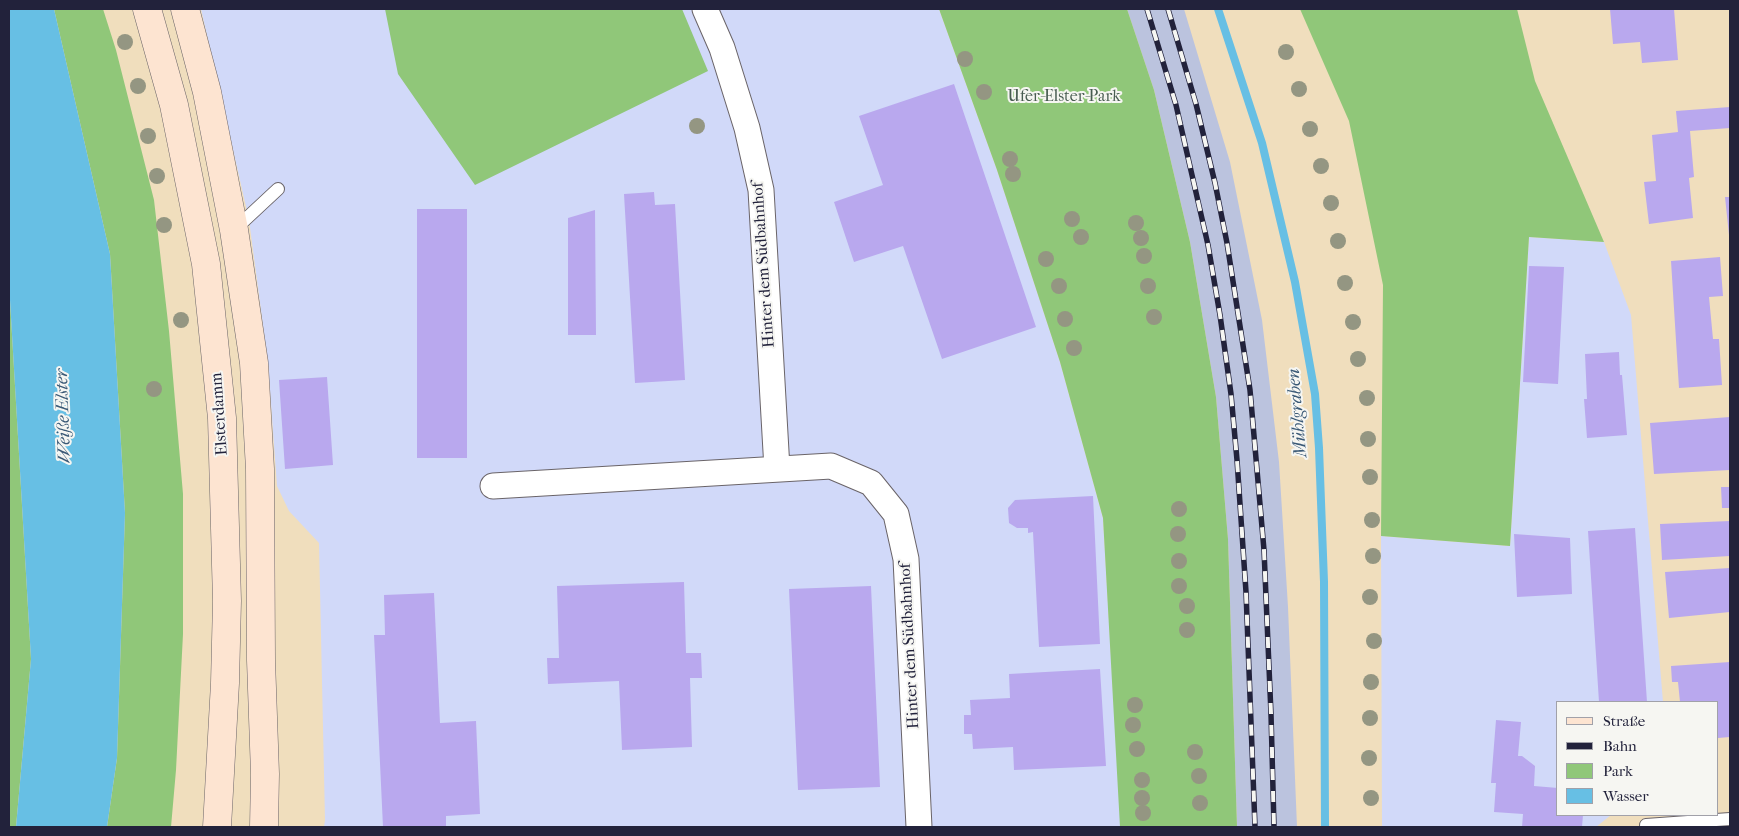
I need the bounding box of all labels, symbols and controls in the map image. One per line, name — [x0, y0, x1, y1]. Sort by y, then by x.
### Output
park label: Ufer-Elster-Park — [1008, 87, 1120, 107]
street label: Hinter dem Südbahnhof — [749, 182, 779, 348]
water label: Mühlgraben — [1283, 368, 1313, 458]
water label: Weiße Elster — [52, 369, 76, 463]
street label: Elsterdamm — [208, 372, 232, 456]
street label: Hinter dem Südbahnhof — [896, 563, 924, 729]
legend — [1556, 701, 1719, 816]
text: Straße — [1603, 712, 1645, 730]
text: Bahn — [1603, 737, 1637, 755]
text: Park — [1603, 762, 1633, 780]
text: Wasser — [1603, 787, 1649, 805]

